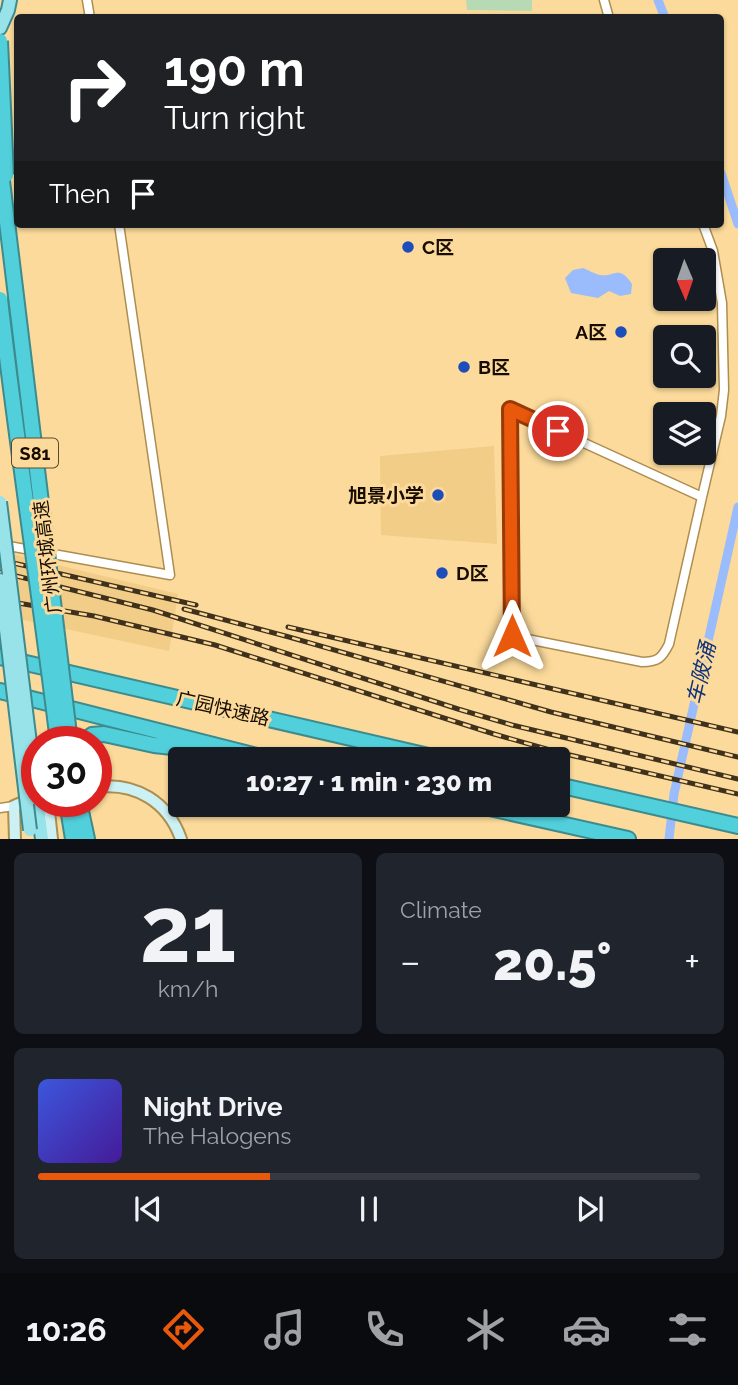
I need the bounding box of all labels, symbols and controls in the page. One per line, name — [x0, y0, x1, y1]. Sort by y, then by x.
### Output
text: 190 m — [164, 40, 305, 97]
icon: right — [49, 42, 140, 133]
text: Turn right — [164, 99, 305, 136]
icon: arrive — [124, 175, 162, 213]
text: Then — [49, 179, 110, 209]
place label: C区 — [422, 236, 454, 258]
marker: C区 — [400, 239, 416, 255]
north arrow — [653, 248, 716, 312]
map controls — [653, 248, 716, 465]
place label: A区 — [575, 321, 607, 343]
marker: A区 — [613, 324, 629, 340]
button: search — [653, 325, 716, 388]
place label: B区 — [478, 356, 510, 378]
marker: B区 — [456, 359, 472, 375]
pin — [528, 401, 588, 461]
button: layers — [653, 402, 716, 465]
icon: arrive — [539, 412, 577, 450]
road number: S81 — [12, 438, 58, 467]
place label: 旭景小学 — [348, 484, 424, 506]
marker: 旭景小学 — [430, 487, 446, 503]
street label: 广州环城高速 — [29, 499, 65, 615]
place label: D区 — [456, 562, 489, 584]
marker: D区 — [434, 565, 450, 581]
position arrow — [475, 599, 549, 673]
water label: 车陂涌 — [682, 638, 721, 707]
street label: 广园快速路 — [174, 687, 272, 729]
speed limit sign: 30 — [21, 726, 112, 817]
text: 10:27 · 1 min · 230 m — [246, 767, 492, 797]
text: 21 — [140, 876, 236, 983]
text: Climate — [400, 896, 482, 923]
text: 20.5° — [493, 931, 612, 992]
text: − — [400, 939, 420, 984]
text: + — [684, 939, 700, 984]
text: km/h — [158, 975, 218, 1002]
text: Night Drive — [143, 1092, 282, 1122]
text: The Halogens — [143, 1122, 291, 1149]
icon: previous — [129, 1190, 167, 1228]
icon: pause — [350, 1190, 388, 1228]
icon: next — [571, 1190, 609, 1228]
icon: directions — [159, 1305, 208, 1354]
icon: music — [260, 1305, 309, 1354]
icon: phone — [360, 1305, 409, 1354]
icon: climate — [461, 1305, 510, 1354]
icon: car — [562, 1305, 611, 1354]
icon: filters — [663, 1305, 712, 1354]
text: 10:26 — [26, 1311, 107, 1348]

